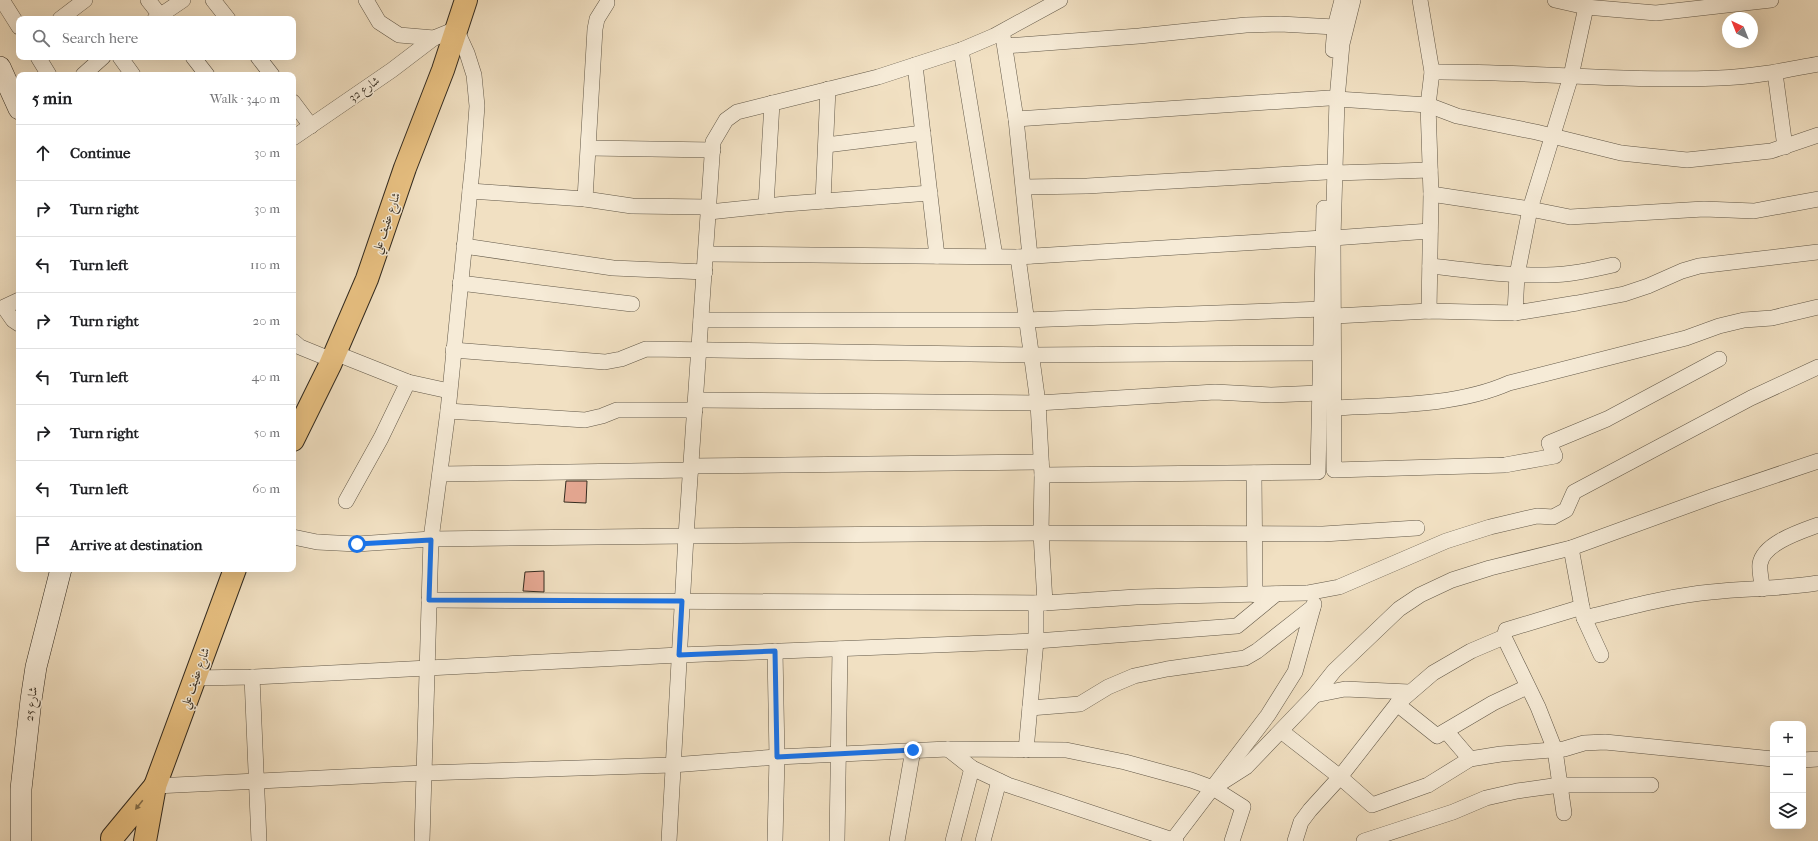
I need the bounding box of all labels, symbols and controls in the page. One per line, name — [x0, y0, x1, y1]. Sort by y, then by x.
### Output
north arrow — [1722, 12, 1758, 48]
search box — [16, 16, 296, 60]
icon: search — [30, 27, 52, 49]
text: Search here — [62, 29, 138, 47]
street label: شارع 32 — [346, 73, 385, 108]
text: 5 min — [32, 88, 72, 108]
text: Walk · 340 m — [210, 91, 280, 106]
icon: ahead — [32, 142, 54, 164]
text: Continue — [70, 144, 130, 162]
text: 30 m — [254, 145, 280, 160]
street label: شارع عفيف علي — [369, 190, 408, 257]
icon: right — [32, 198, 54, 220]
text: Turn right — [70, 200, 139, 218]
text: 30 m — [254, 201, 280, 216]
icon: left — [32, 254, 54, 276]
text: Turn left — [70, 256, 128, 274]
text: 110 m — [250, 257, 280, 272]
icon: right — [32, 310, 54, 332]
text: Turn right — [70, 312, 139, 330]
text: 20 m — [253, 313, 280, 328]
icon: left — [32, 366, 54, 388]
text: Turn left — [70, 368, 128, 386]
text: 40 m — [252, 369, 280, 384]
icon: right — [32, 422, 54, 444]
text: Turn right — [70, 424, 139, 442]
text: 50 m — [254, 425, 280, 440]
icon: left — [32, 478, 54, 500]
text: Turn left — [70, 480, 128, 498]
text: 60 m — [252, 481, 280, 496]
icon: arrive — [32, 534, 54, 556]
route start — [348, 535, 366, 553]
text: Arrive at destination — [70, 536, 202, 554]
street label: شارع عفيف علي — [177, 645, 217, 712]
street label: شارع 25 — [22, 686, 44, 723]
map controls — [1770, 721, 1806, 829]
button: + — [1770, 721, 1806, 757]
route end — [904, 741, 922, 759]
button: − — [1770, 757, 1806, 793]
button: layers — [1770, 793, 1806, 829]
one-way arrow — [135, 800, 143, 811]

